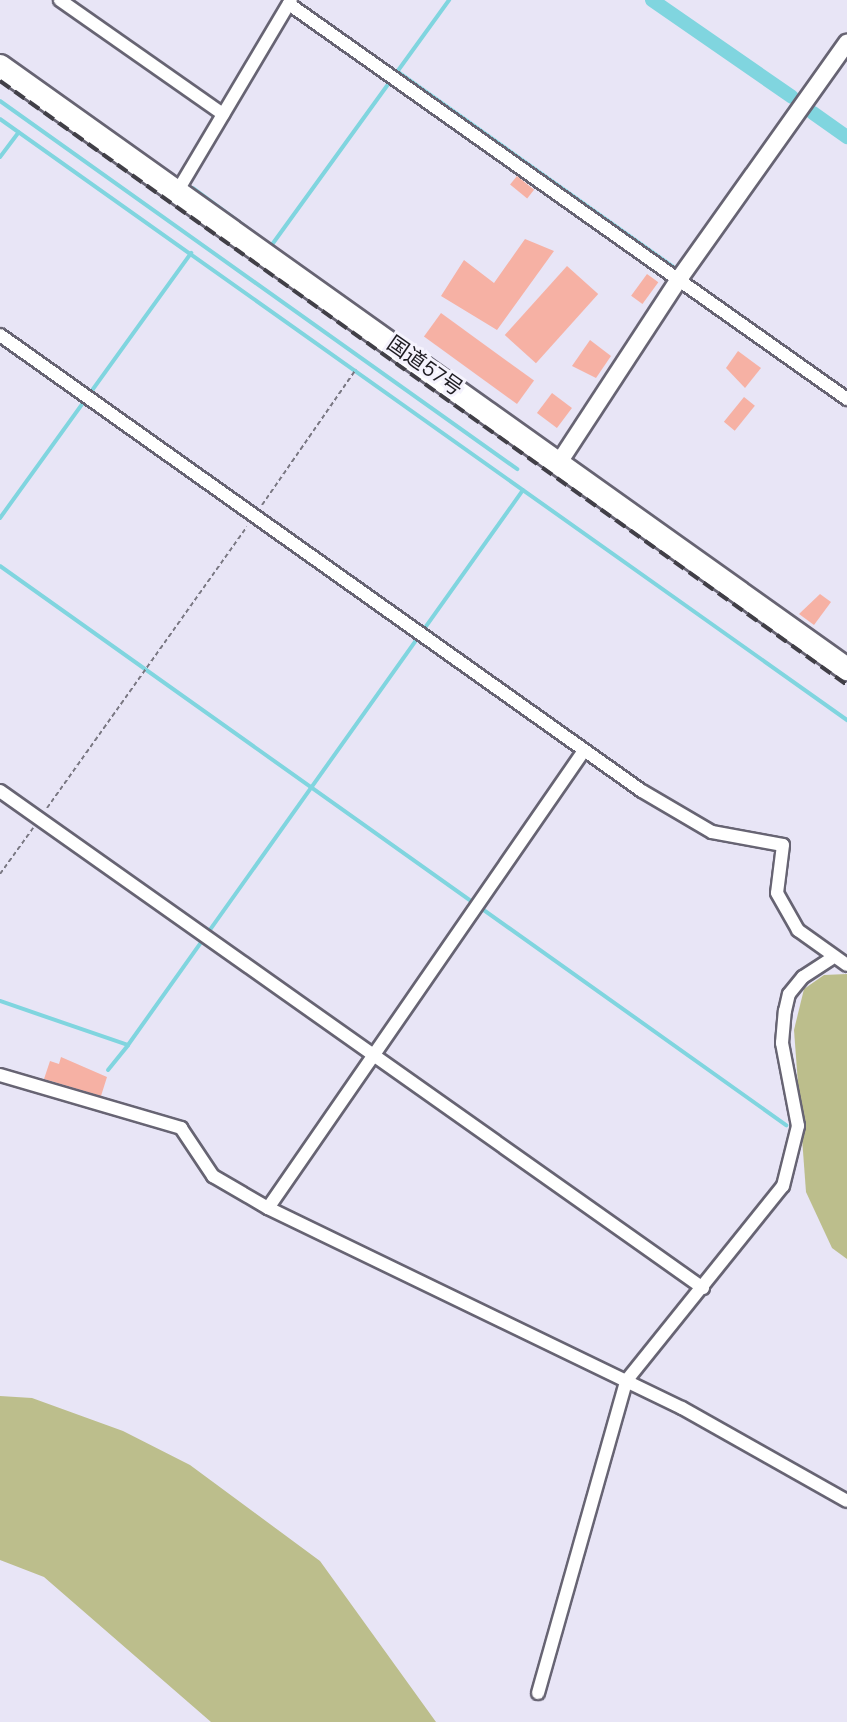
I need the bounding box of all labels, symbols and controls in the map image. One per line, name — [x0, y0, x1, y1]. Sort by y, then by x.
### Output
street label: 国道57号 — [382, 331, 468, 401]

